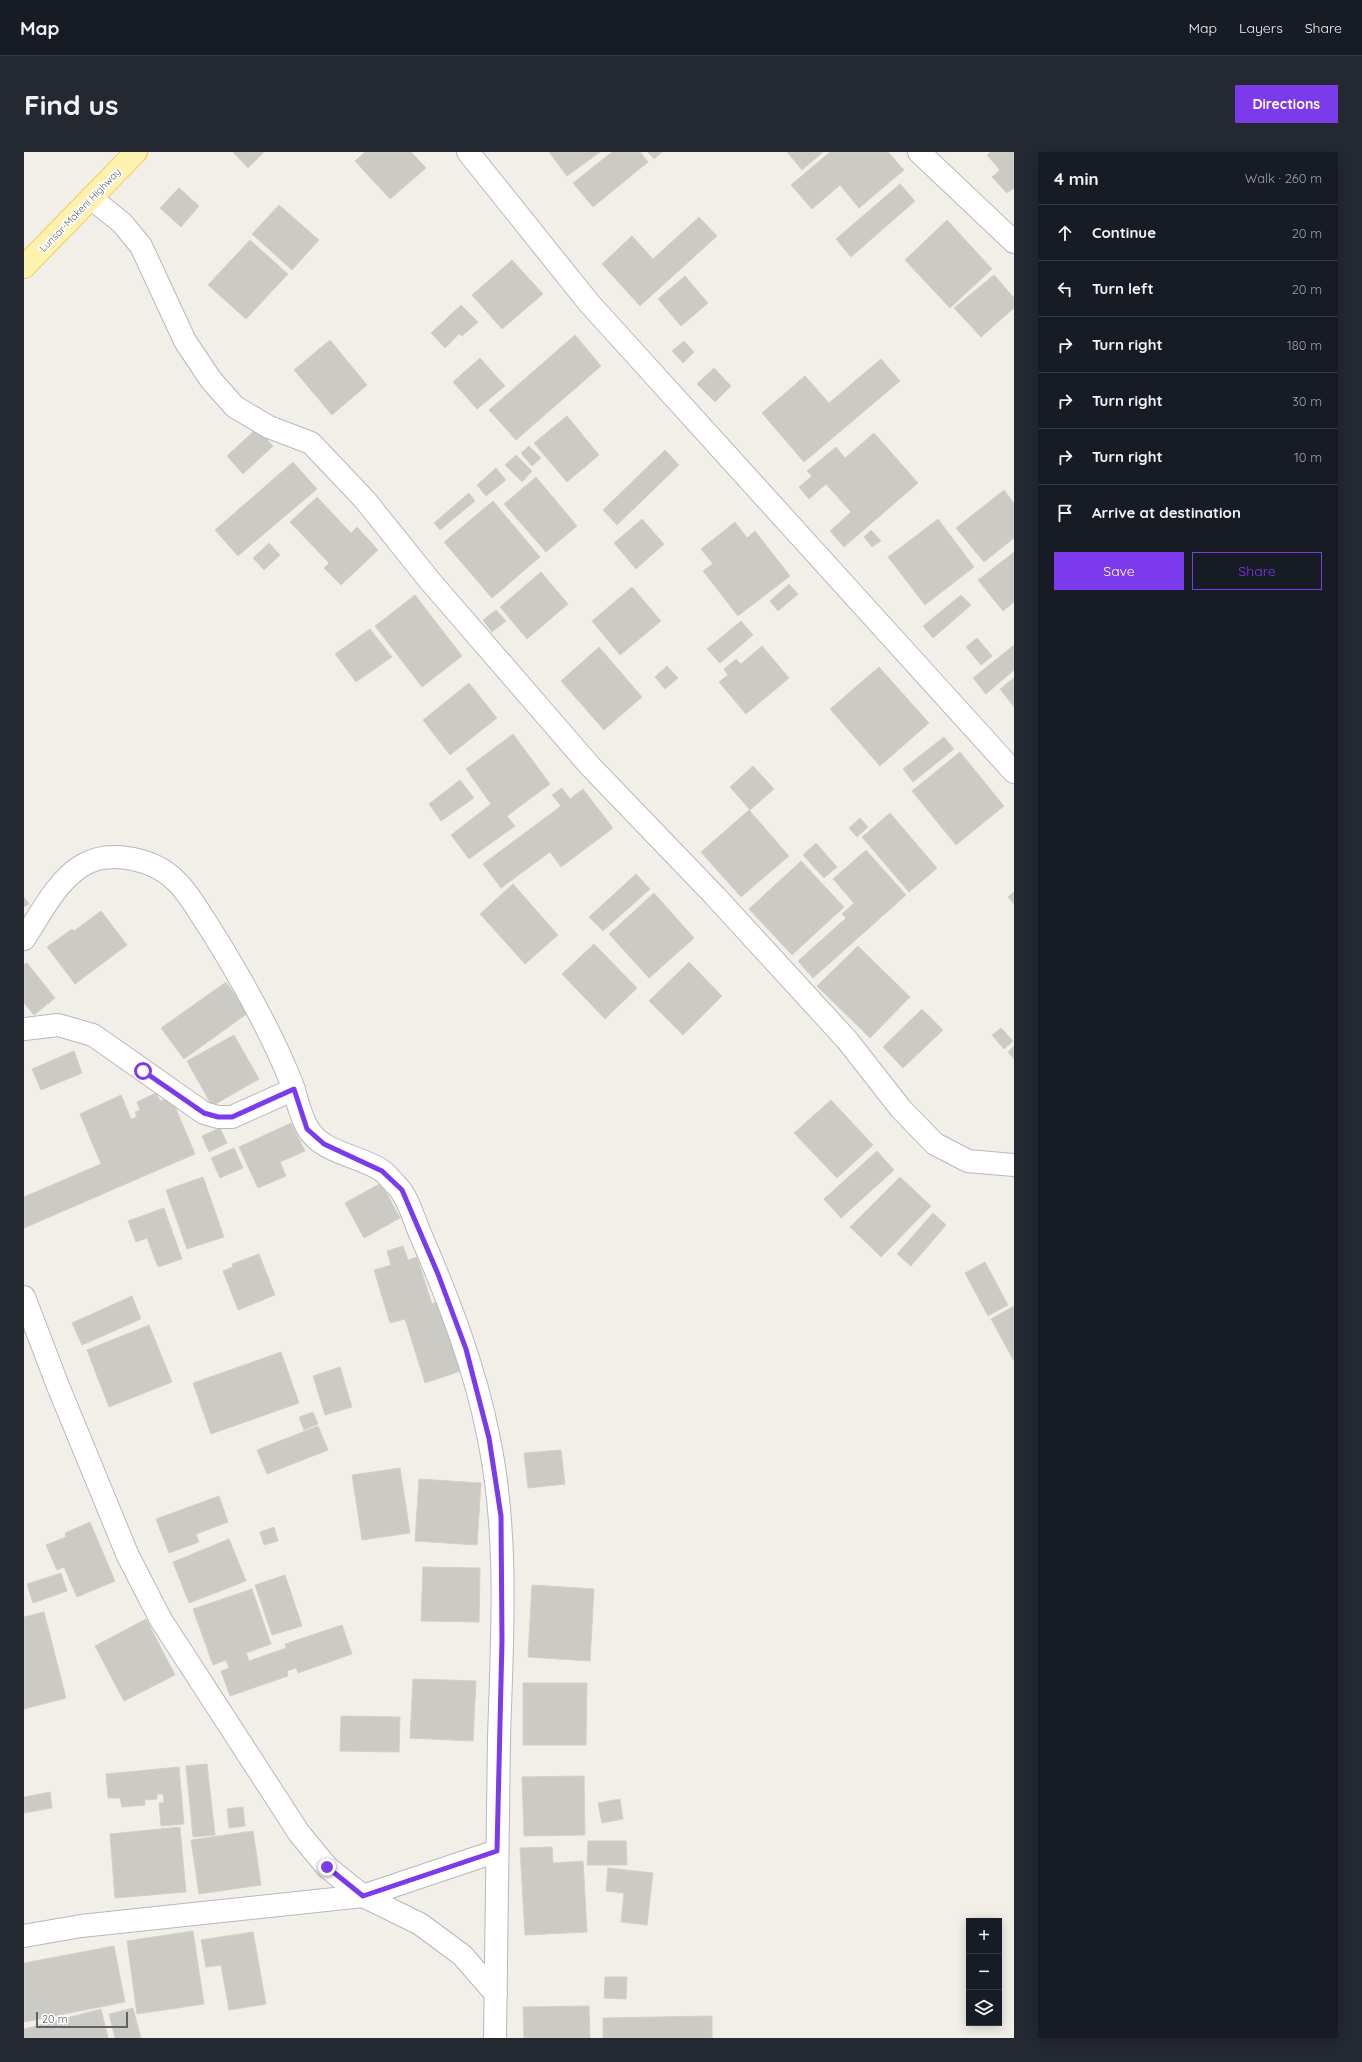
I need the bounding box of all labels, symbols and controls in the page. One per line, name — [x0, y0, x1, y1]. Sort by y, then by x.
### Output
text: Map — [20, 16, 59, 40]
text: Map — [1188, 19, 1217, 37]
text: Layers — [1239, 19, 1283, 37]
text: Share — [1305, 19, 1342, 37]
button: Directions — [1235, 85, 1338, 123]
text: Find us — [24, 87, 118, 122]
street label: Lunsar-Makeni Highway — [37, 165, 123, 255]
text: 4 min — [1054, 168, 1099, 189]
text: Walk · 260 m — [1245, 170, 1322, 186]
icon: ahead — [1054, 222, 1076, 244]
text: Continue — [1092, 223, 1156, 242]
text: 20 m — [1292, 225, 1322, 241]
icon: left — [1054, 278, 1076, 300]
text: Turn left — [1092, 279, 1154, 298]
text: 20 m — [1292, 281, 1322, 297]
icon: right — [1054, 334, 1076, 356]
text: Turn right — [1092, 335, 1163, 354]
text: 180 m — [1287, 337, 1322, 353]
icon: right — [1054, 390, 1076, 412]
text: Turn right — [1092, 391, 1163, 410]
text: 30 m — [1292, 393, 1322, 409]
icon: right — [1054, 446, 1076, 468]
text: Turn right — [1092, 447, 1163, 466]
text: 10 m — [1294, 449, 1322, 465]
icon: arrive — [1054, 502, 1076, 524]
text: Arrive at destination — [1092, 503, 1241, 522]
button: Save — [1054, 552, 1184, 590]
button: Share — [1192, 552, 1322, 590]
route start — [134, 1062, 152, 1080]
route end — [318, 1858, 336, 1876]
map controls — [966, 1918, 1002, 2026]
button: + — [966, 1918, 1002, 1954]
button: − — [966, 1954, 1002, 1990]
button: layers — [966, 1990, 1002, 2026]
scale bar — [36, 2010, 128, 2029]
text: 20 m — [42, 2012, 68, 2026]

